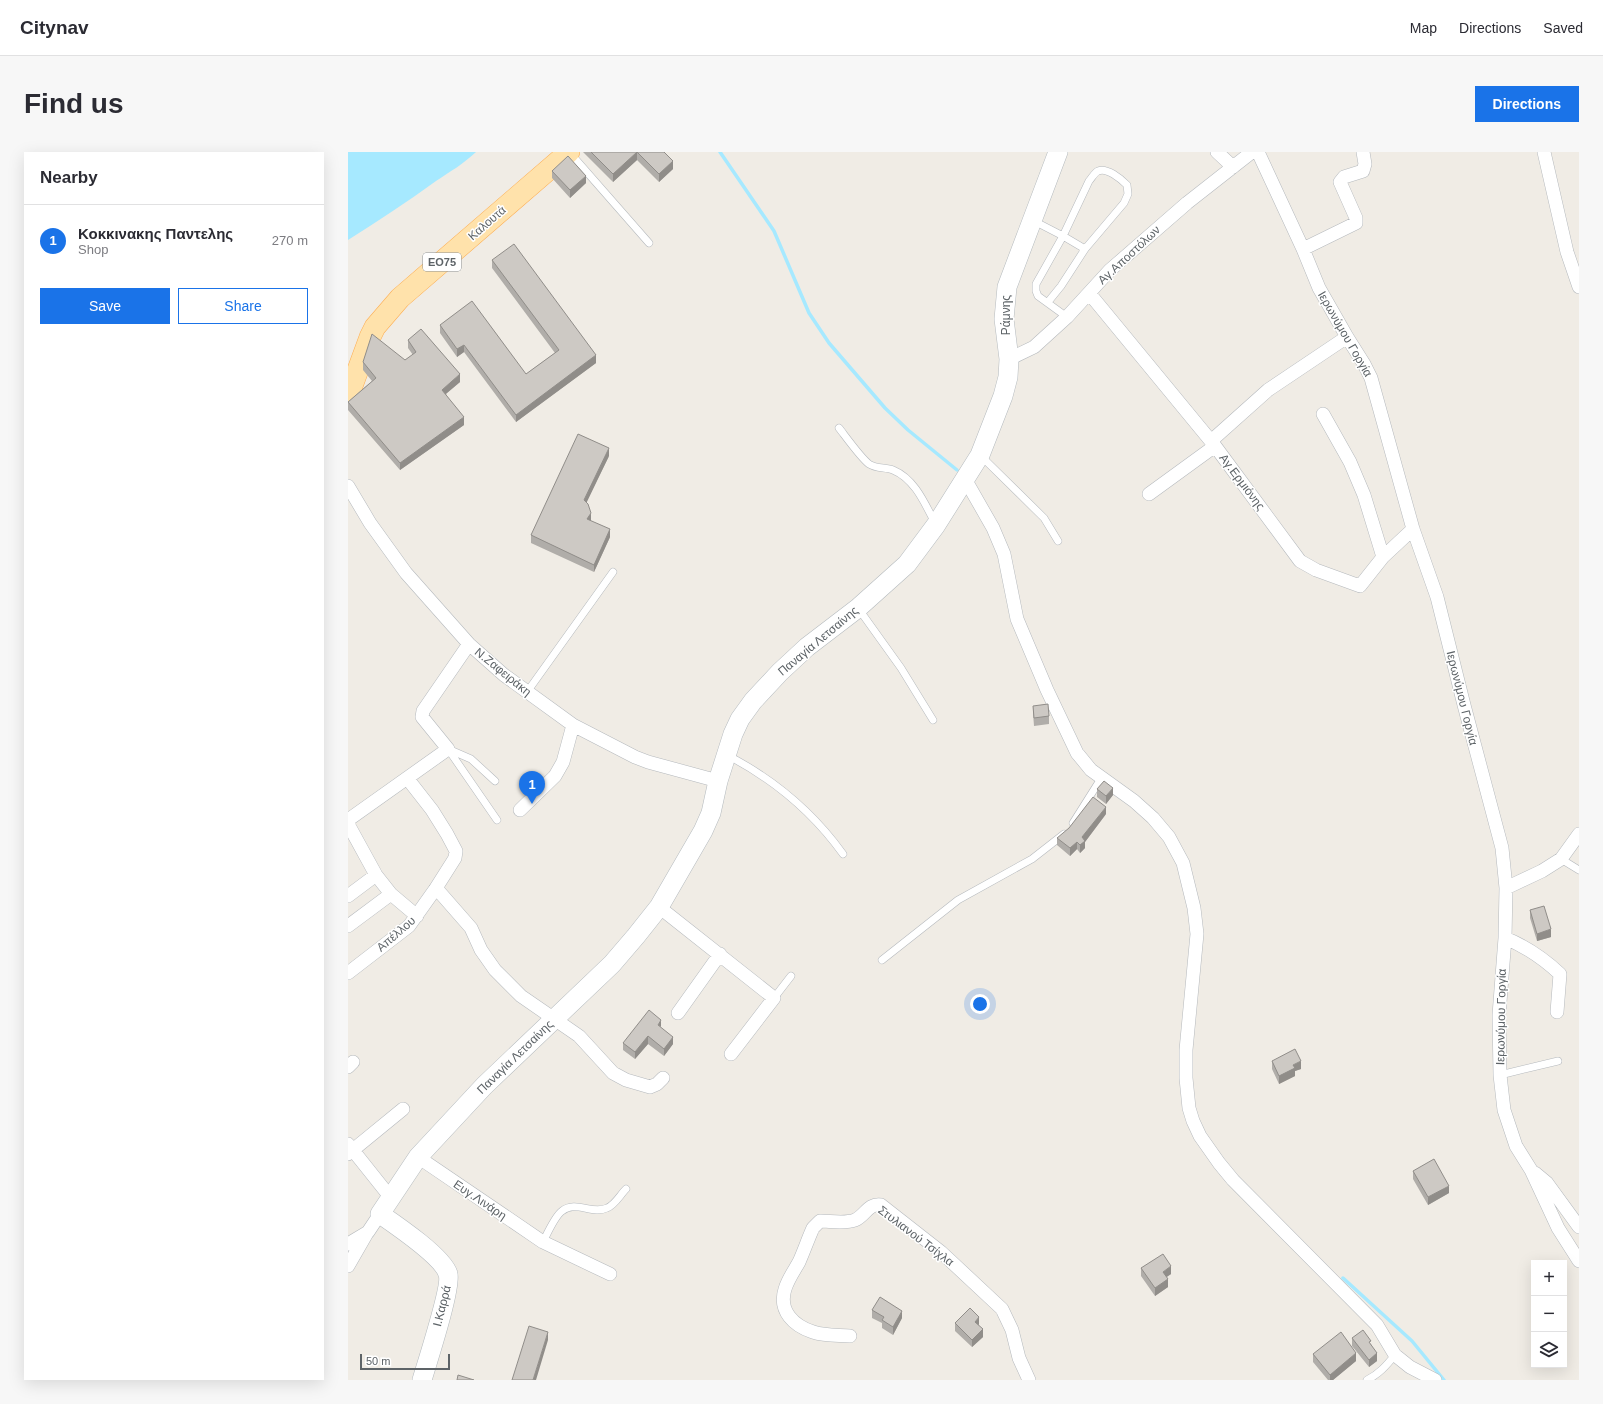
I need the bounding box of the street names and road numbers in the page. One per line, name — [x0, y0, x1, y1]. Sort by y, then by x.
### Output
street label: Καλουτά — [465, 203, 509, 243]
street label: Αγ.Αποστόλων — [1095, 223, 1163, 287]
road number: ΕΟ75 — [423, 253, 461, 271]
street label: Ιερωνύμου Γοργία — [1315, 289, 1375, 379]
street label: Ράμνης — [999, 295, 1013, 335]
street label: Αγ.Ερμιόνης — [1216, 451, 1268, 513]
street label: Παναγία Λετσαίνης — [775, 603, 861, 679]
street label: Ν.Ζαφειράκη — [472, 645, 534, 699]
street label: Ιερωνύμου Γοργία — [1444, 649, 1480, 747]
street label: Απέλλου — [374, 913, 418, 955]
street label: Ιερωνύμου Γοργία — [1493, 969, 1509, 1065]
street label: Παναγία Λετσαίνης — [474, 1017, 556, 1097]
street label: Ευγ.Λινάρη — [451, 1177, 509, 1223]
street label: Στυλιανού Τσίχλα — [875, 1203, 957, 1269]
street label: Ι.Καρρά — [430, 1284, 454, 1328]

